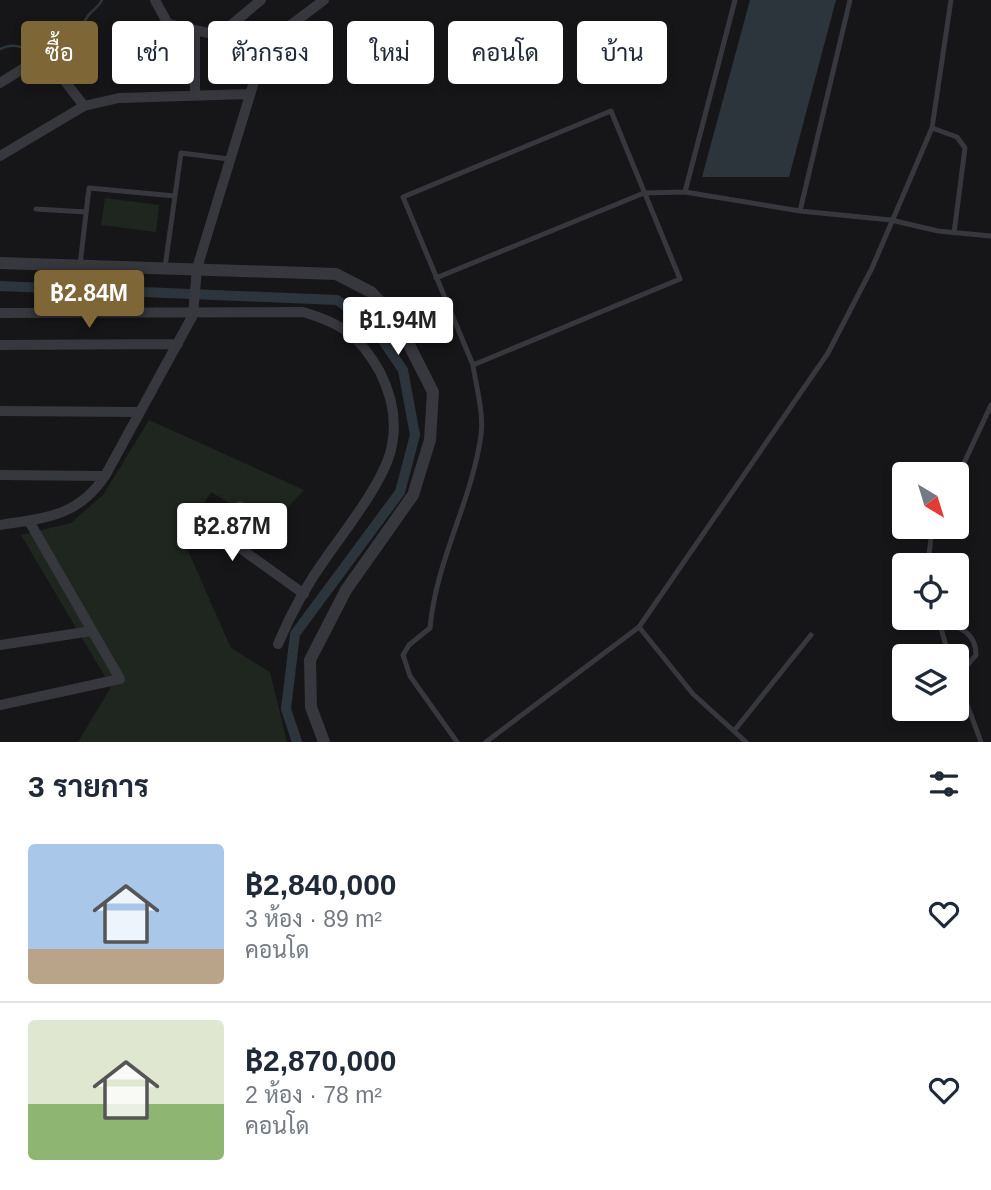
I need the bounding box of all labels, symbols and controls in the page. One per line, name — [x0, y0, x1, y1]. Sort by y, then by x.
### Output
chip: ซื้อ — [21, 21, 98, 84]
chip: เช่า — [112, 21, 194, 84]
chip: ตัวกรอง — [208, 21, 333, 84]
chip: ใหม่ — [347, 21, 434, 84]
chip: คอนโด — [448, 21, 563, 84]
chip: บ้าน — [577, 21, 667, 84]
pin: ฿2.84M — [32, 270, 146, 330]
text: ฿2.84M — [50, 280, 128, 306]
pin: ฿1.94M — [341, 298, 455, 357]
text: ฿1.94M — [359, 307, 437, 333]
north arrow — [892, 462, 970, 539]
map controls — [892, 462, 969, 721]
pin: ฿2.87M — [175, 504, 289, 563]
text: ฿2.87M — [193, 513, 271, 539]
button: locate — [892, 553, 969, 630]
button: layers — [892, 644, 969, 721]
icon: filters — [925, 765, 963, 803]
text: 3 รายการ — [28, 770, 149, 803]
text: ฿2,840,000 — [245, 868, 397, 901]
icon: home — [84, 872, 168, 956]
icon: heart — [925, 895, 963, 933]
text: 3 ห้อง · 89 m² — [245, 906, 382, 932]
text: คอนโด — [245, 937, 309, 963]
text: ฿2,870,000 — [245, 1044, 397, 1077]
icon: home — [84, 1048, 168, 1132]
icon: heart — [925, 1071, 963, 1109]
text: 2 ห้อง · 78 m² — [245, 1082, 382, 1108]
text: คอนโด — [245, 1113, 309, 1139]

